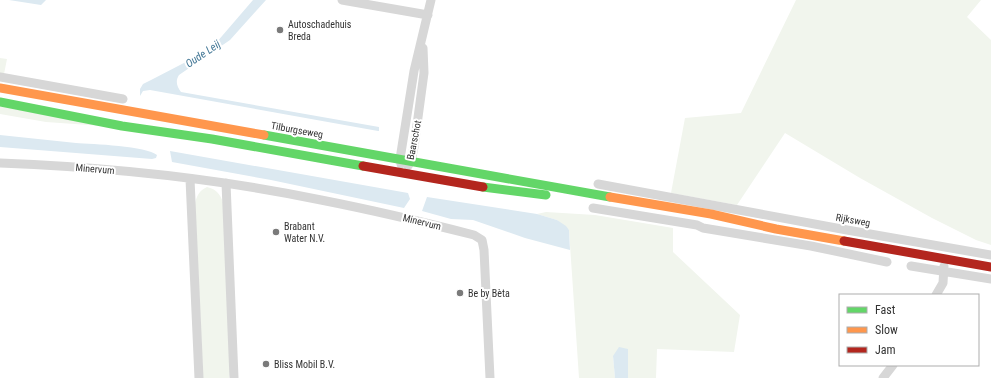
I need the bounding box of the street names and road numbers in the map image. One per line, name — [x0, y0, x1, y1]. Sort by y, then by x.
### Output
street label: Baarschot — [405, 119, 423, 161]
street label: Tilburgseweg — [270, 120, 324, 140]
street label: Minervum — [75, 162, 115, 176]
street label: Minervum — [402, 212, 442, 232]
street label: Rijksweg — [835, 212, 871, 228]

